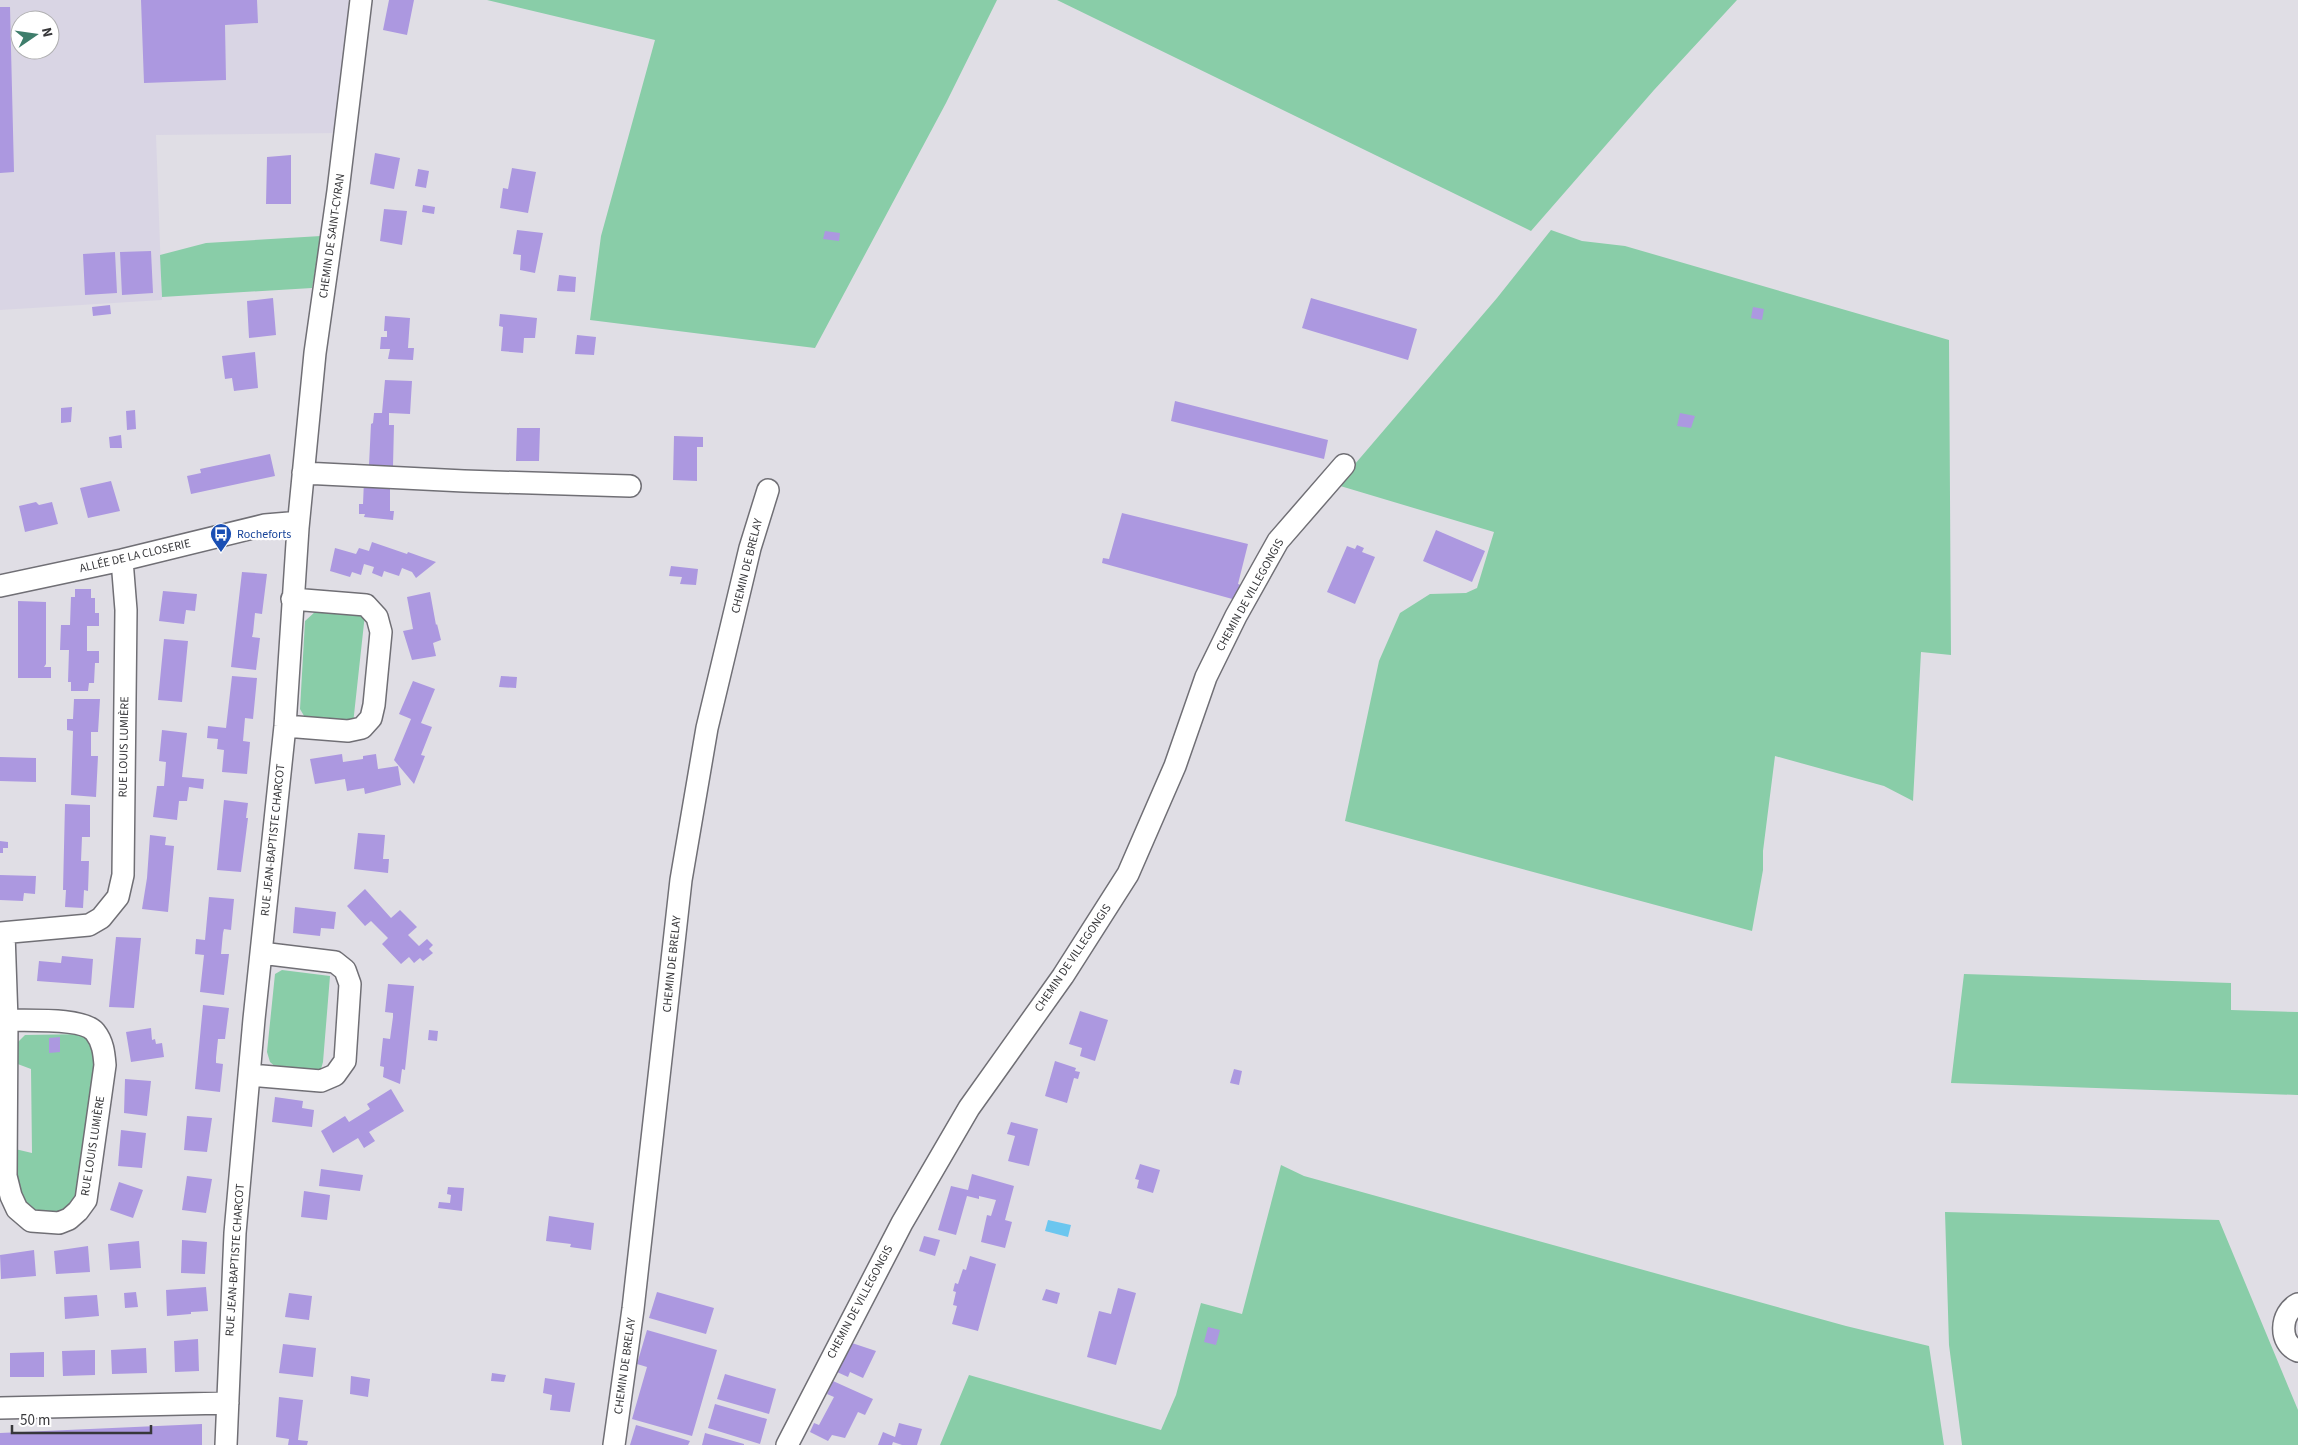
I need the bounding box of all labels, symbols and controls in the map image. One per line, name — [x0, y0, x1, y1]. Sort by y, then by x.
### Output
north arrow — [10, 10, 60, 60]
text: N — [36, 26, 57, 39]
street label: CHEMIN DE SAINT-CYRAN — [315, 173, 349, 299]
street label: CHEMIN DE BRELAY — [727, 516, 767, 615]
bus stop icon: Rocheforts — [209, 522, 233, 553]
place label: Rocheforts — [237, 526, 291, 543]
street label: ALLÉE DE LA CLOSERIE — [78, 535, 192, 577]
street label: CHEMIN DE VILLEGONGIS — [1212, 536, 1288, 654]
street label: RUE LOUIS LUMIÈRE — [115, 696, 133, 798]
street label: RUE JEAN-BAPTISTE CHARCOT — [257, 762, 290, 917]
street label: CHEMIN DE VILLEGONGIS — [1031, 901, 1115, 1015]
street label: CHEMIN DE BRELAY — [658, 914, 686, 1013]
street label: RUE LOUIS LUMIÈRE — [77, 1095, 109, 1197]
street label: RUE JEAN-BAPTISTE CHARCOT — [221, 1183, 249, 1337]
street label: CHEMIN DE VILLEGONGIS — [823, 1242, 897, 1362]
street label: CHEMIN DE BRELAY — [610, 1316, 640, 1415]
scale bar — [12, 1402, 151, 1434]
text: 50 m — [20, 1410, 50, 1431]

